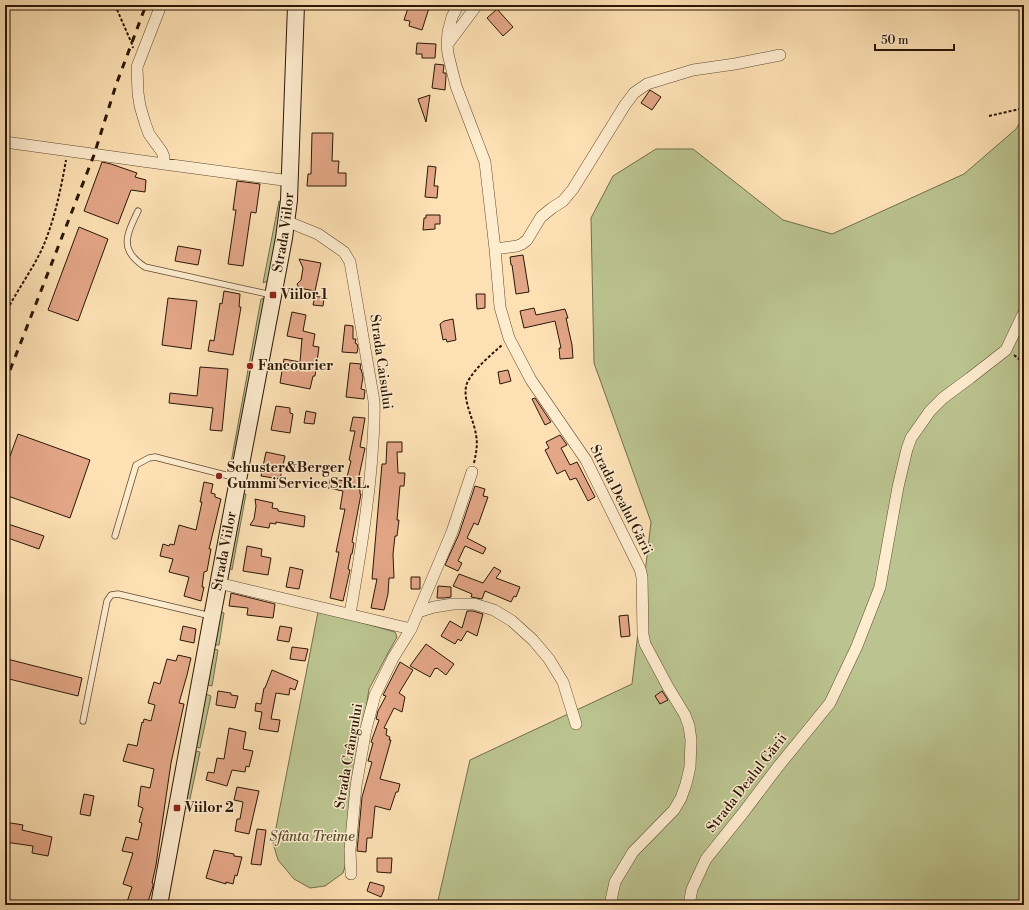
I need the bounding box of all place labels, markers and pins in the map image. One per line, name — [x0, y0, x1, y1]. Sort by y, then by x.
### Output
place label: Viilor 1 — [280, 286, 328, 304]
marker: Viilor 1 — [268, 290, 278, 300]
place label: Fancourier — [258, 357, 333, 375]
marker: Fancourier — [245, 361, 255, 371]
place label: Schuster&Berger Gummi Service S.R.L. — [227, 459, 370, 493]
marker: Schuster&Berger Gummi Service S.R.L. — [214, 471, 224, 481]
place label: Viilor 2 — [184, 799, 234, 817]
marker: Viilor 2 — [172, 803, 182, 813]

